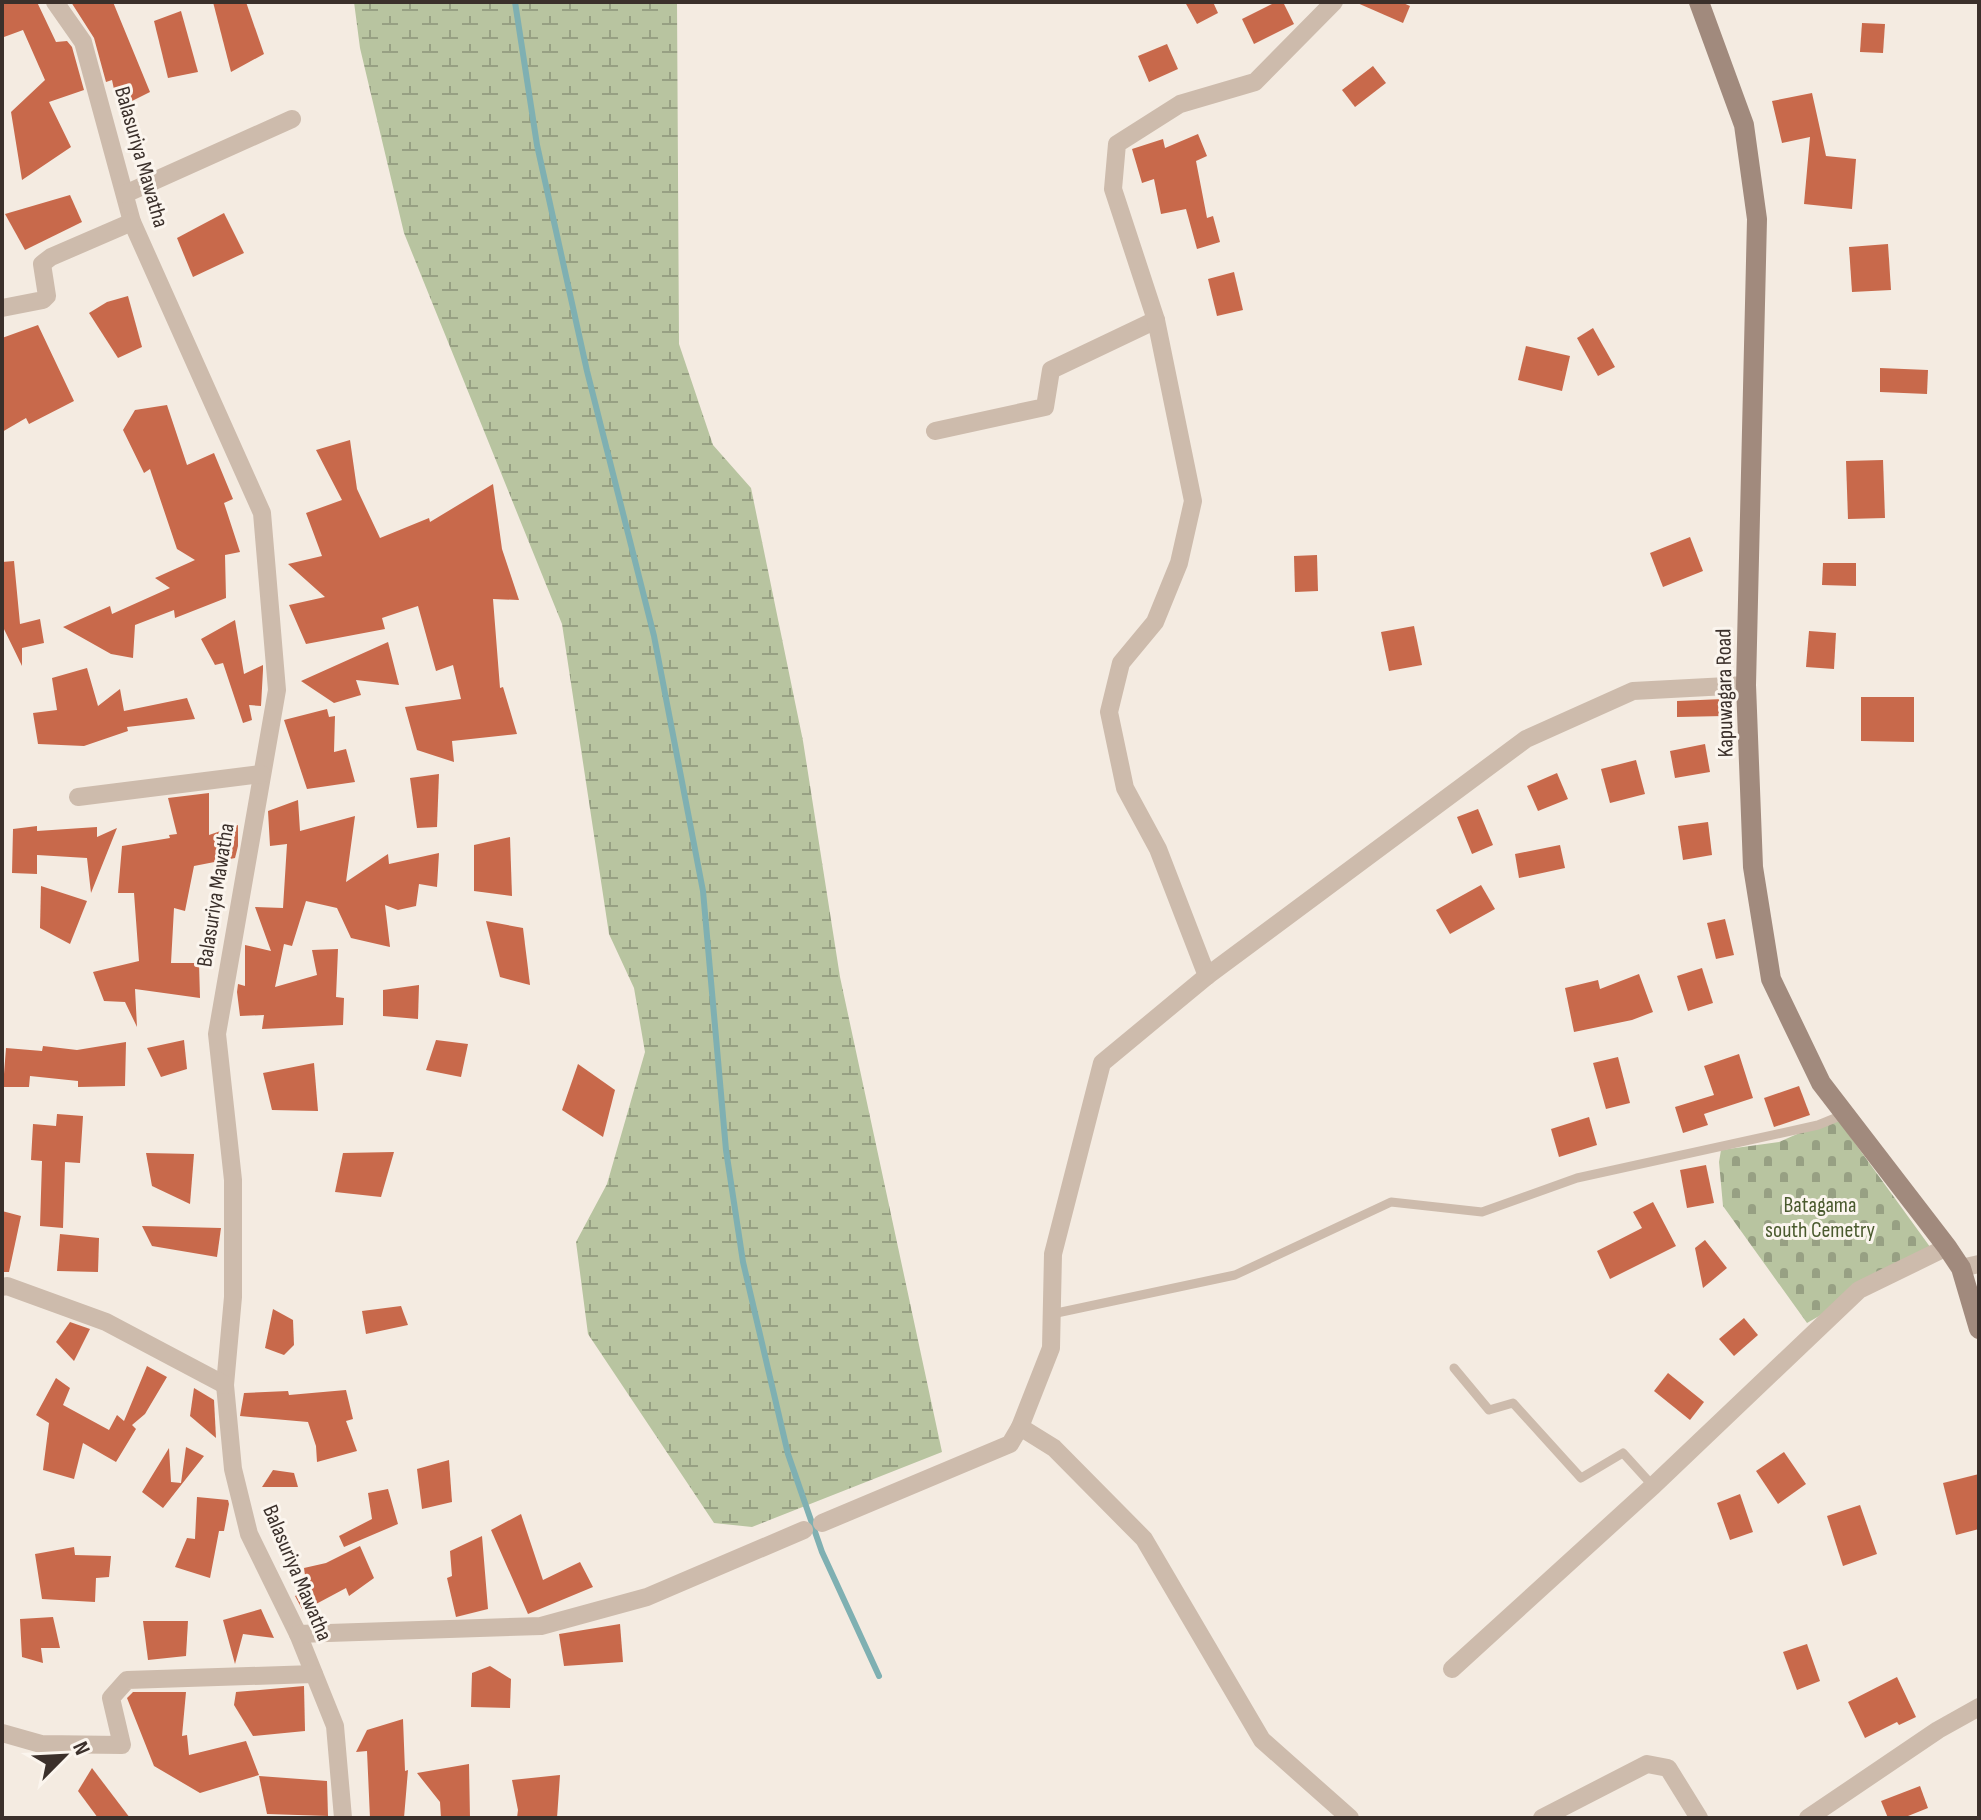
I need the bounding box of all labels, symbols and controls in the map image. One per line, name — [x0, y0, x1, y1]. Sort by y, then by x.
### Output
street label: Balasuriya Mawatha — [108, 84, 174, 230]
street label: Kapuwagara Road — [1710, 628, 1740, 758]
street label: Balasuriya Mawatha — [191, 821, 241, 969]
park label: Batagama south Cemetry — [1765, 1192, 1875, 1244]
street label: Balasuriya Mawatha — [256, 1501, 338, 1645]
north arrow — [24, 1716, 104, 1796]
text: N — [66, 1738, 96, 1759]

